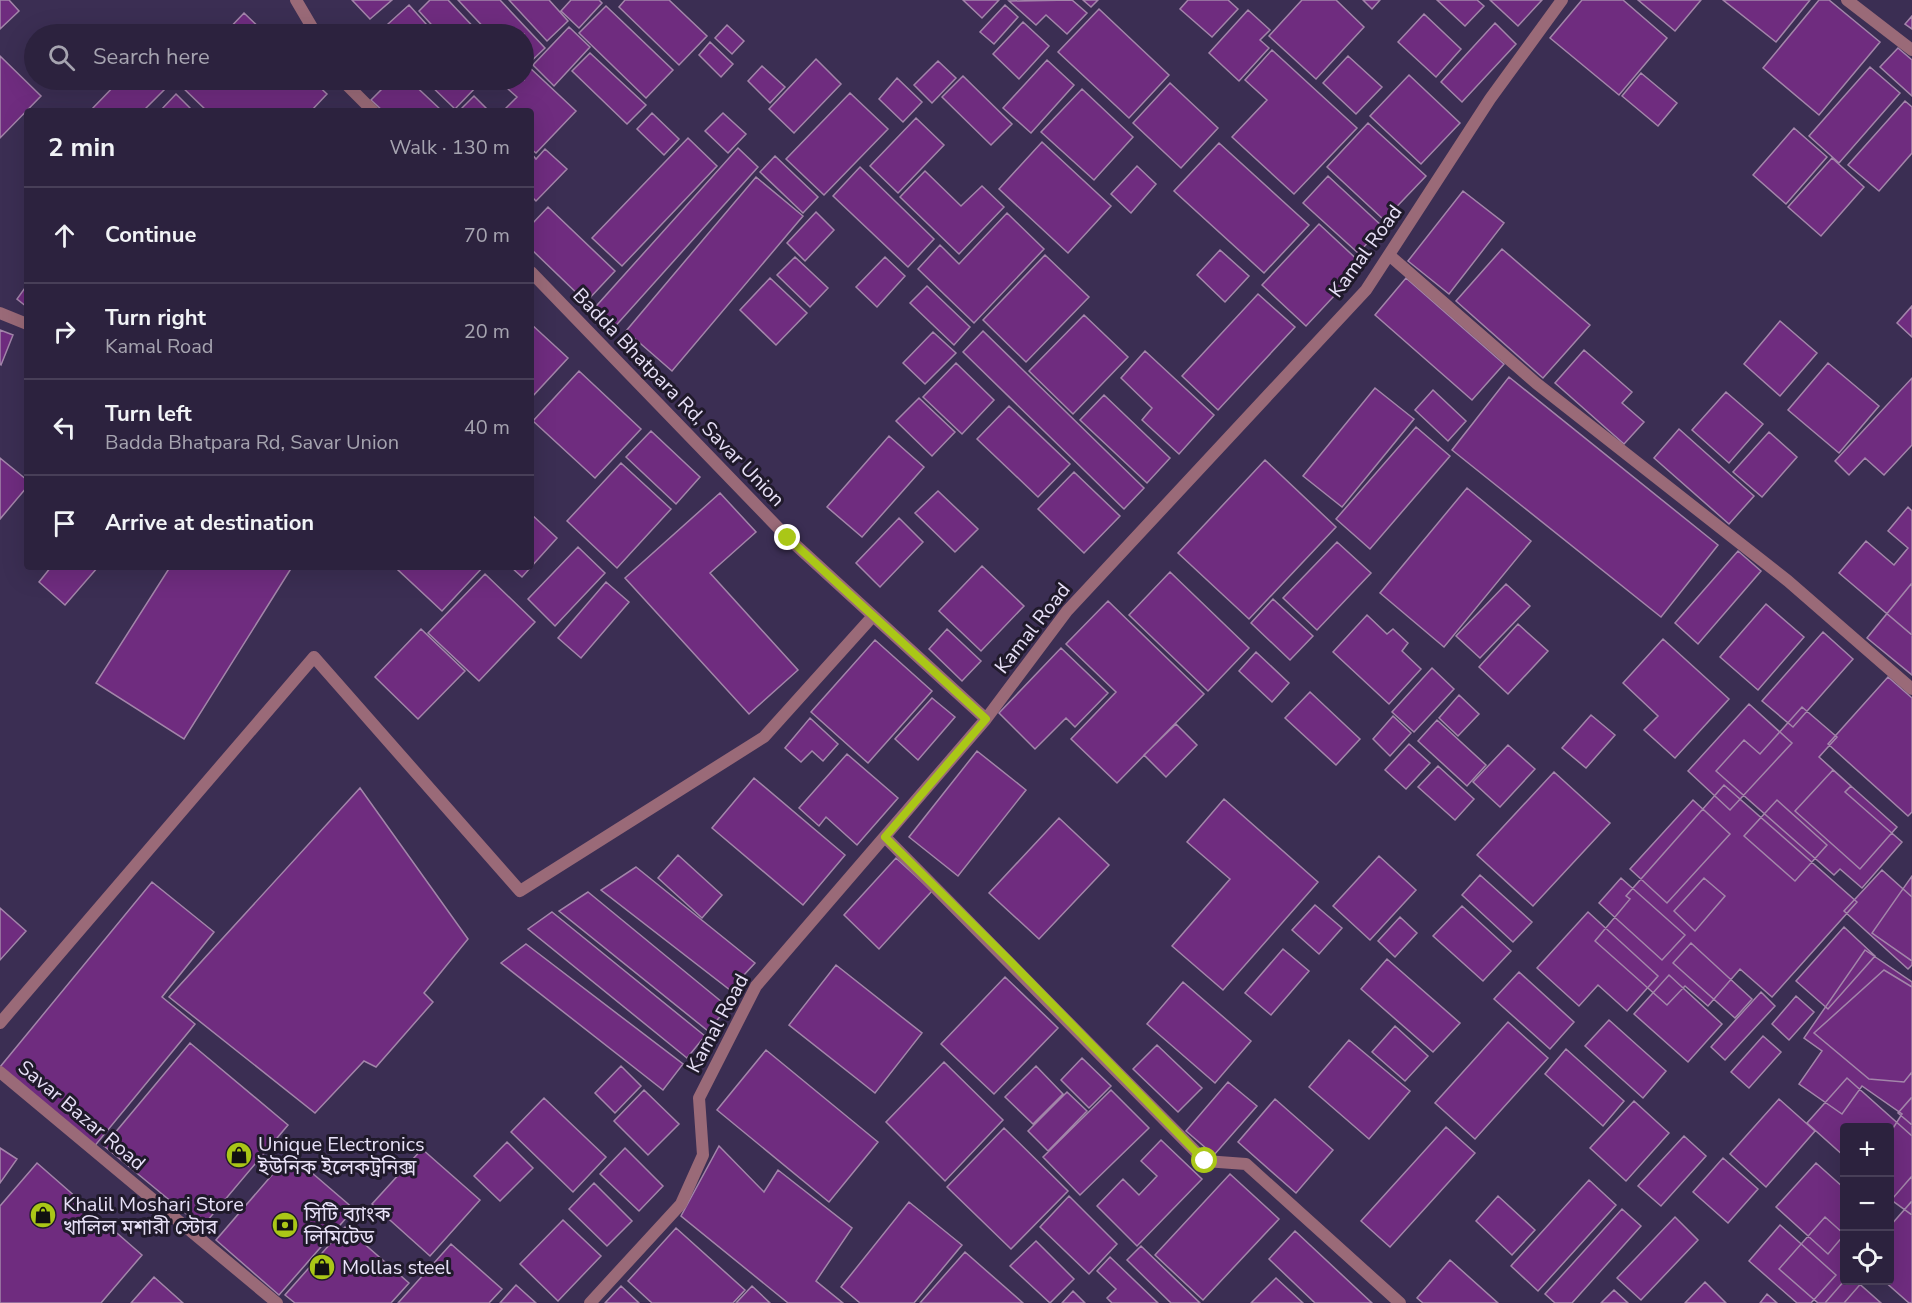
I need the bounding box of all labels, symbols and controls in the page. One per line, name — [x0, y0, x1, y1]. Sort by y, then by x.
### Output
search box — [24, 24, 534, 90]
icon: search — [45, 41, 78, 74]
text: Search here — [93, 42, 210, 72]
text: 2 min — [48, 130, 115, 165]
text: Walk · 130 m — [390, 134, 510, 161]
street label: Kamal Road — [1323, 200, 1408, 303]
icon: ahead — [48, 219, 81, 252]
text: Continue — [105, 220, 196, 250]
text: 70 m — [464, 222, 510, 249]
street label: Badda Bhatpara Rd, Savar Union — [567, 282, 790, 512]
text: Turn right — [105, 303, 206, 333]
icon: right — [48, 315, 81, 348]
text: 20 m — [464, 318, 510, 345]
text: Kamal Road — [105, 333, 213, 360]
text: Turn left — [105, 399, 192, 429]
icon: left — [48, 411, 81, 444]
text: 40 m — [464, 414, 510, 441]
text: Badda Bhatpara Rd, Savar Union — [105, 429, 399, 456]
icon: arrive — [48, 507, 81, 540]
text: Arrive at destination — [105, 508, 314, 538]
route end — [774, 524, 800, 550]
street label: Kamal Road — [988, 577, 1076, 679]
street label: Kamal Road — [680, 969, 755, 1077]
street label: Savar Bazar Road — [12, 1054, 151, 1177]
map controls — [1840, 1123, 1894, 1285]
button: + — [1840, 1123, 1894, 1177]
place label: Unique Electronics ইউনিক ইলেকট্রনিক্স — [257, 1131, 425, 1181]
shop icon: Unique Electronics ইউনিক ইলেকট্রনিক্স — [224, 1140, 254, 1170]
route start — [1191, 1147, 1217, 1173]
button: − — [1840, 1177, 1894, 1231]
place label: Khalil Moshari Store খালিল মশারী স্টোর — [63, 1191, 244, 1241]
shop icon: Khalil Moshari Store খালিল মশারী স্টোর — [28, 1200, 58, 1230]
place label: সিটি ব্যাংক লিমিটেড — [303, 1201, 392, 1251]
bank icon: সিটি ব্যাংক লিমিটেড — [270, 1210, 300, 1240]
button: locate — [1840, 1231, 1894, 1285]
shop icon: Mollas steel — [307, 1252, 337, 1282]
place label: Mollas steel — [342, 1254, 451, 1281]

